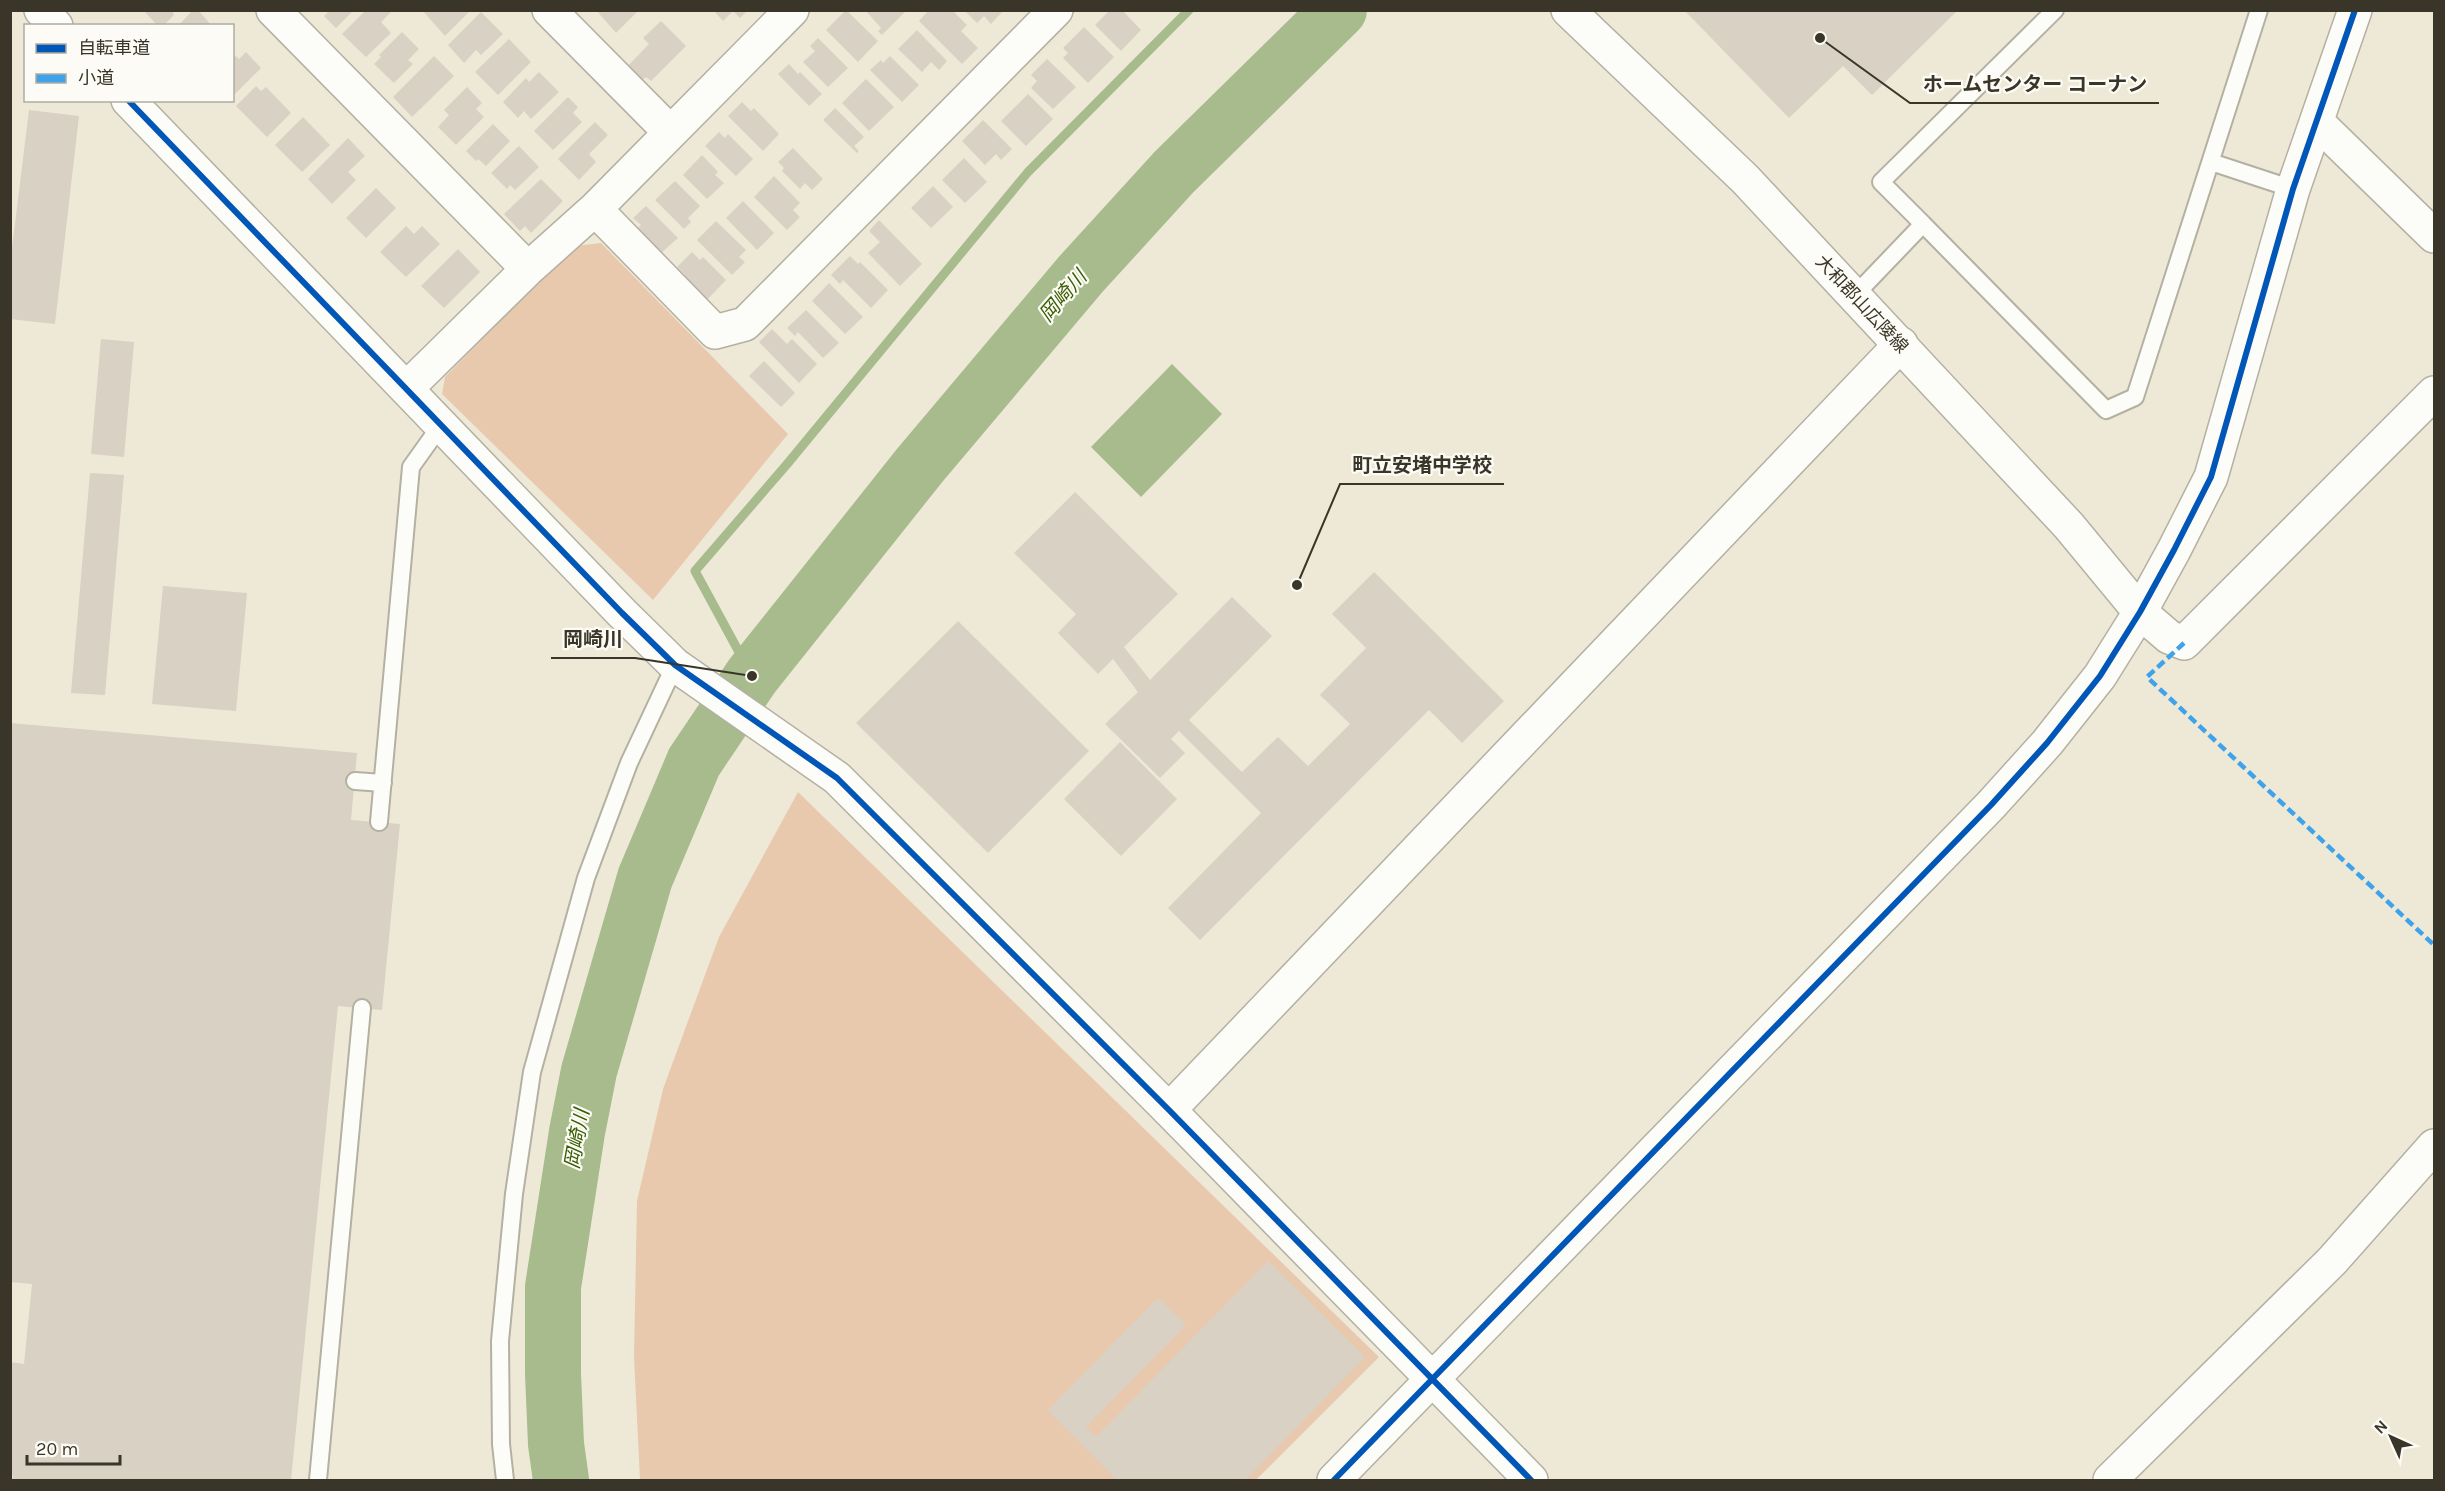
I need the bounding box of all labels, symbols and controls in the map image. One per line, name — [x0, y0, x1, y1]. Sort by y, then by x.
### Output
legend — [24, 24, 234, 102]
text: 自転車道 — [78, 37, 150, 59]
callout: ホームセンター コーナン — [1910, 65, 2159, 103]
text: 小道 — [78, 67, 114, 89]
text: ホームセンター コーナン — [1923, 73, 2147, 96]
street label: 大和郡山広陵線 — [1811, 250, 1913, 358]
water label: 岡崎川 — [1035, 264, 1093, 326]
callout: 町立安堵中学校 — [1340, 446, 1504, 484]
text: 町立安堵中学校 — [1352, 454, 1492, 477]
callout: 岡崎川 — [551, 620, 635, 658]
text: 岡崎川 — [563, 628, 623, 651]
water label: 岡崎川 — [560, 1105, 594, 1171]
north arrow — [2361, 1407, 2421, 1467]
text: N — [2370, 1416, 2392, 1438]
scale bar — [27, 1428, 120, 1466]
text: 20 m — [36, 1438, 78, 1460]

